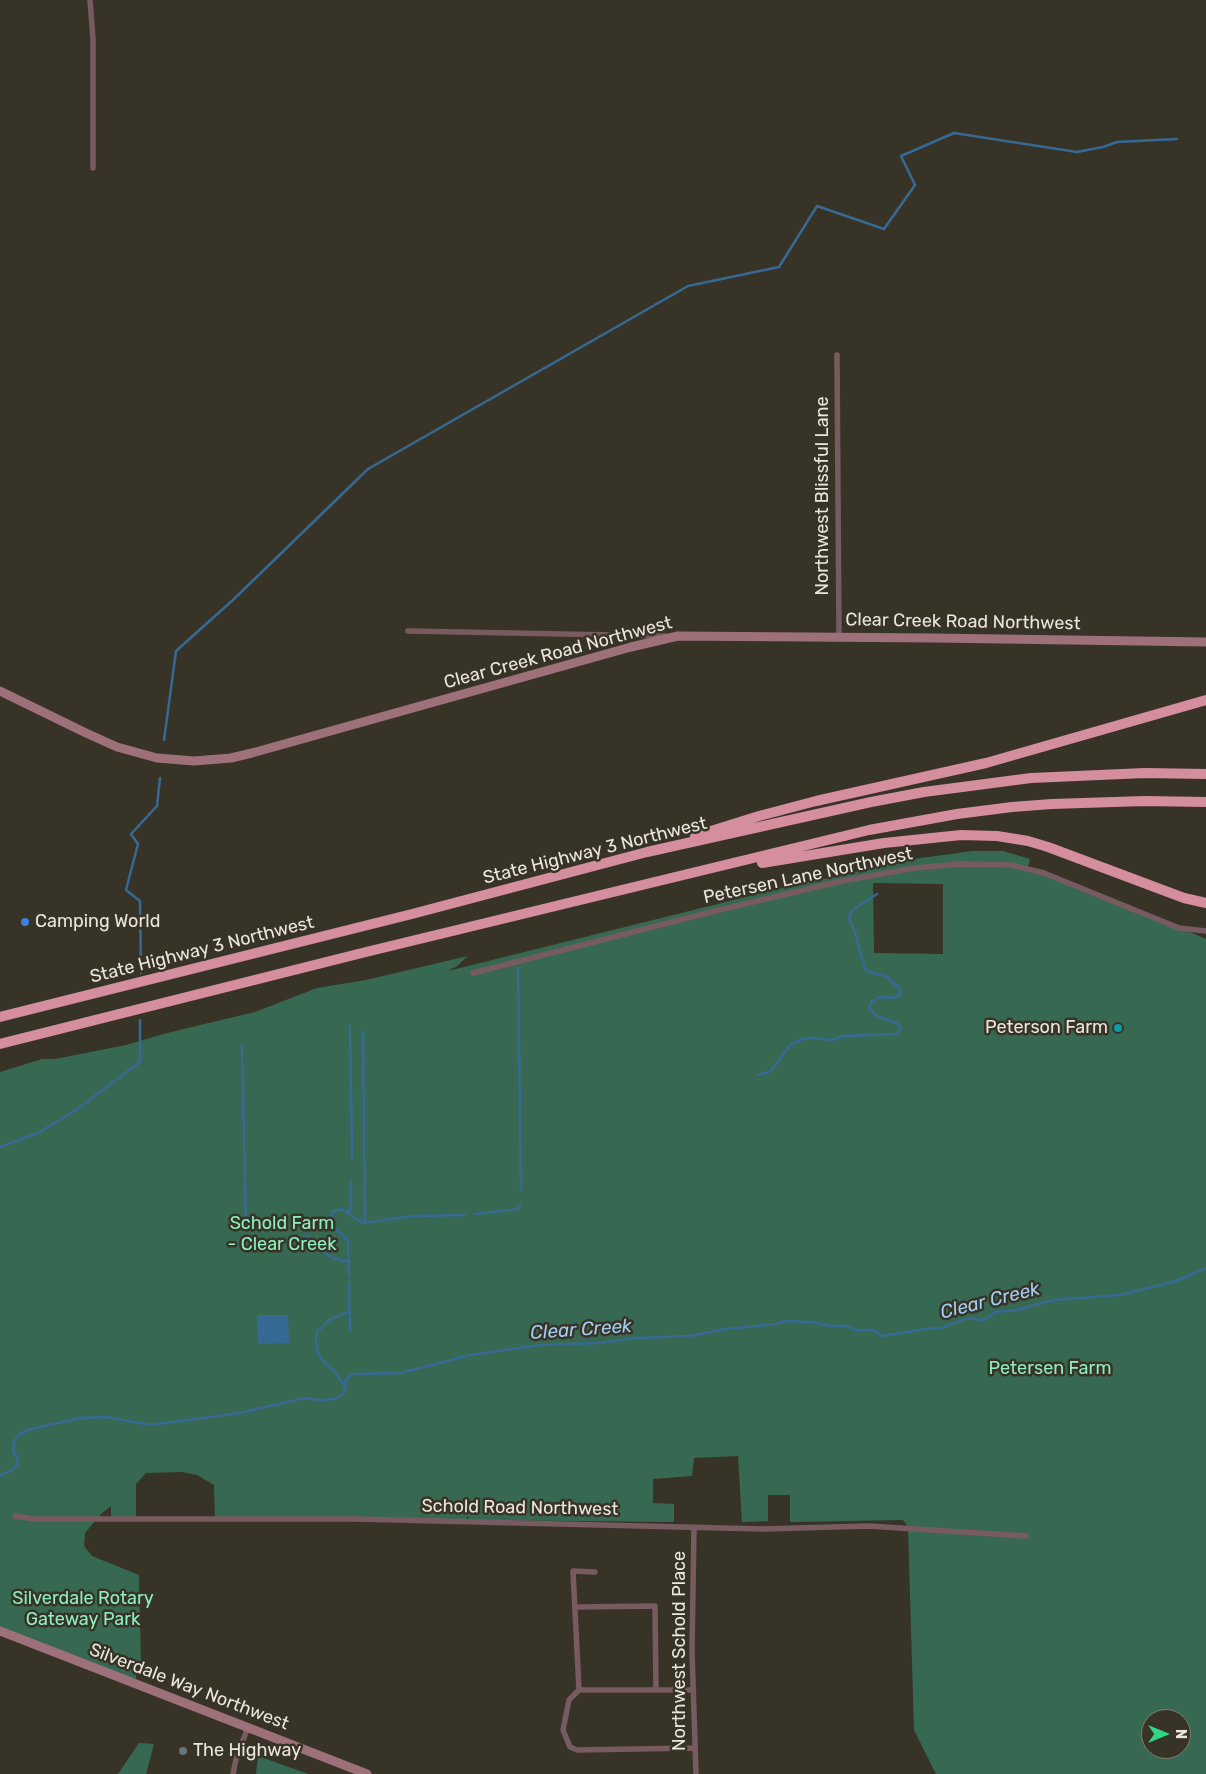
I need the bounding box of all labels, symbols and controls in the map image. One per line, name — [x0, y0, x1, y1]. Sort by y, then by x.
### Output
street label: Northwest Blissful Lane — [812, 396, 834, 596]
street label: Clear Creek Road Northwest — [845, 609, 1081, 635]
street label: Clear Creek Road Northwest — [442, 612, 674, 694]
street label: State Highway 3 Northwest — [481, 813, 709, 889]
street label: Petersen Lane Northwest — [701, 843, 915, 909]
place label: Camping World — [35, 911, 160, 933]
street label: State Highway 3 Northwest — [88, 912, 316, 988]
marker: Camping World — [19, 916, 31, 928]
place label: Peterson Farm — [985, 1017, 1108, 1039]
marker: Peterson Farm — [1112, 1022, 1124, 1034]
park label: Schold Farm - Clear Creek — [228, 1213, 336, 1256]
water label: Clear Creek — [938, 1278, 1042, 1324]
water label: Clear Creek — [529, 1315, 633, 1345]
park label: Petersen Farm — [989, 1358, 1111, 1380]
street label: Schold Road Northwest — [421, 1495, 619, 1521]
street label: Northwest Schold Place — [669, 1551, 691, 1751]
park label: Silverdale Rotary Gateway Park — [12, 1588, 154, 1630]
street label: Silverdale Way Northwest — [86, 1639, 292, 1735]
north arrow — [1141, 1709, 1191, 1759]
text: N — [1172, 1729, 1189, 1739]
place label: The Highway — [193, 1740, 301, 1762]
marker: The Highway — [177, 1745, 189, 1757]

